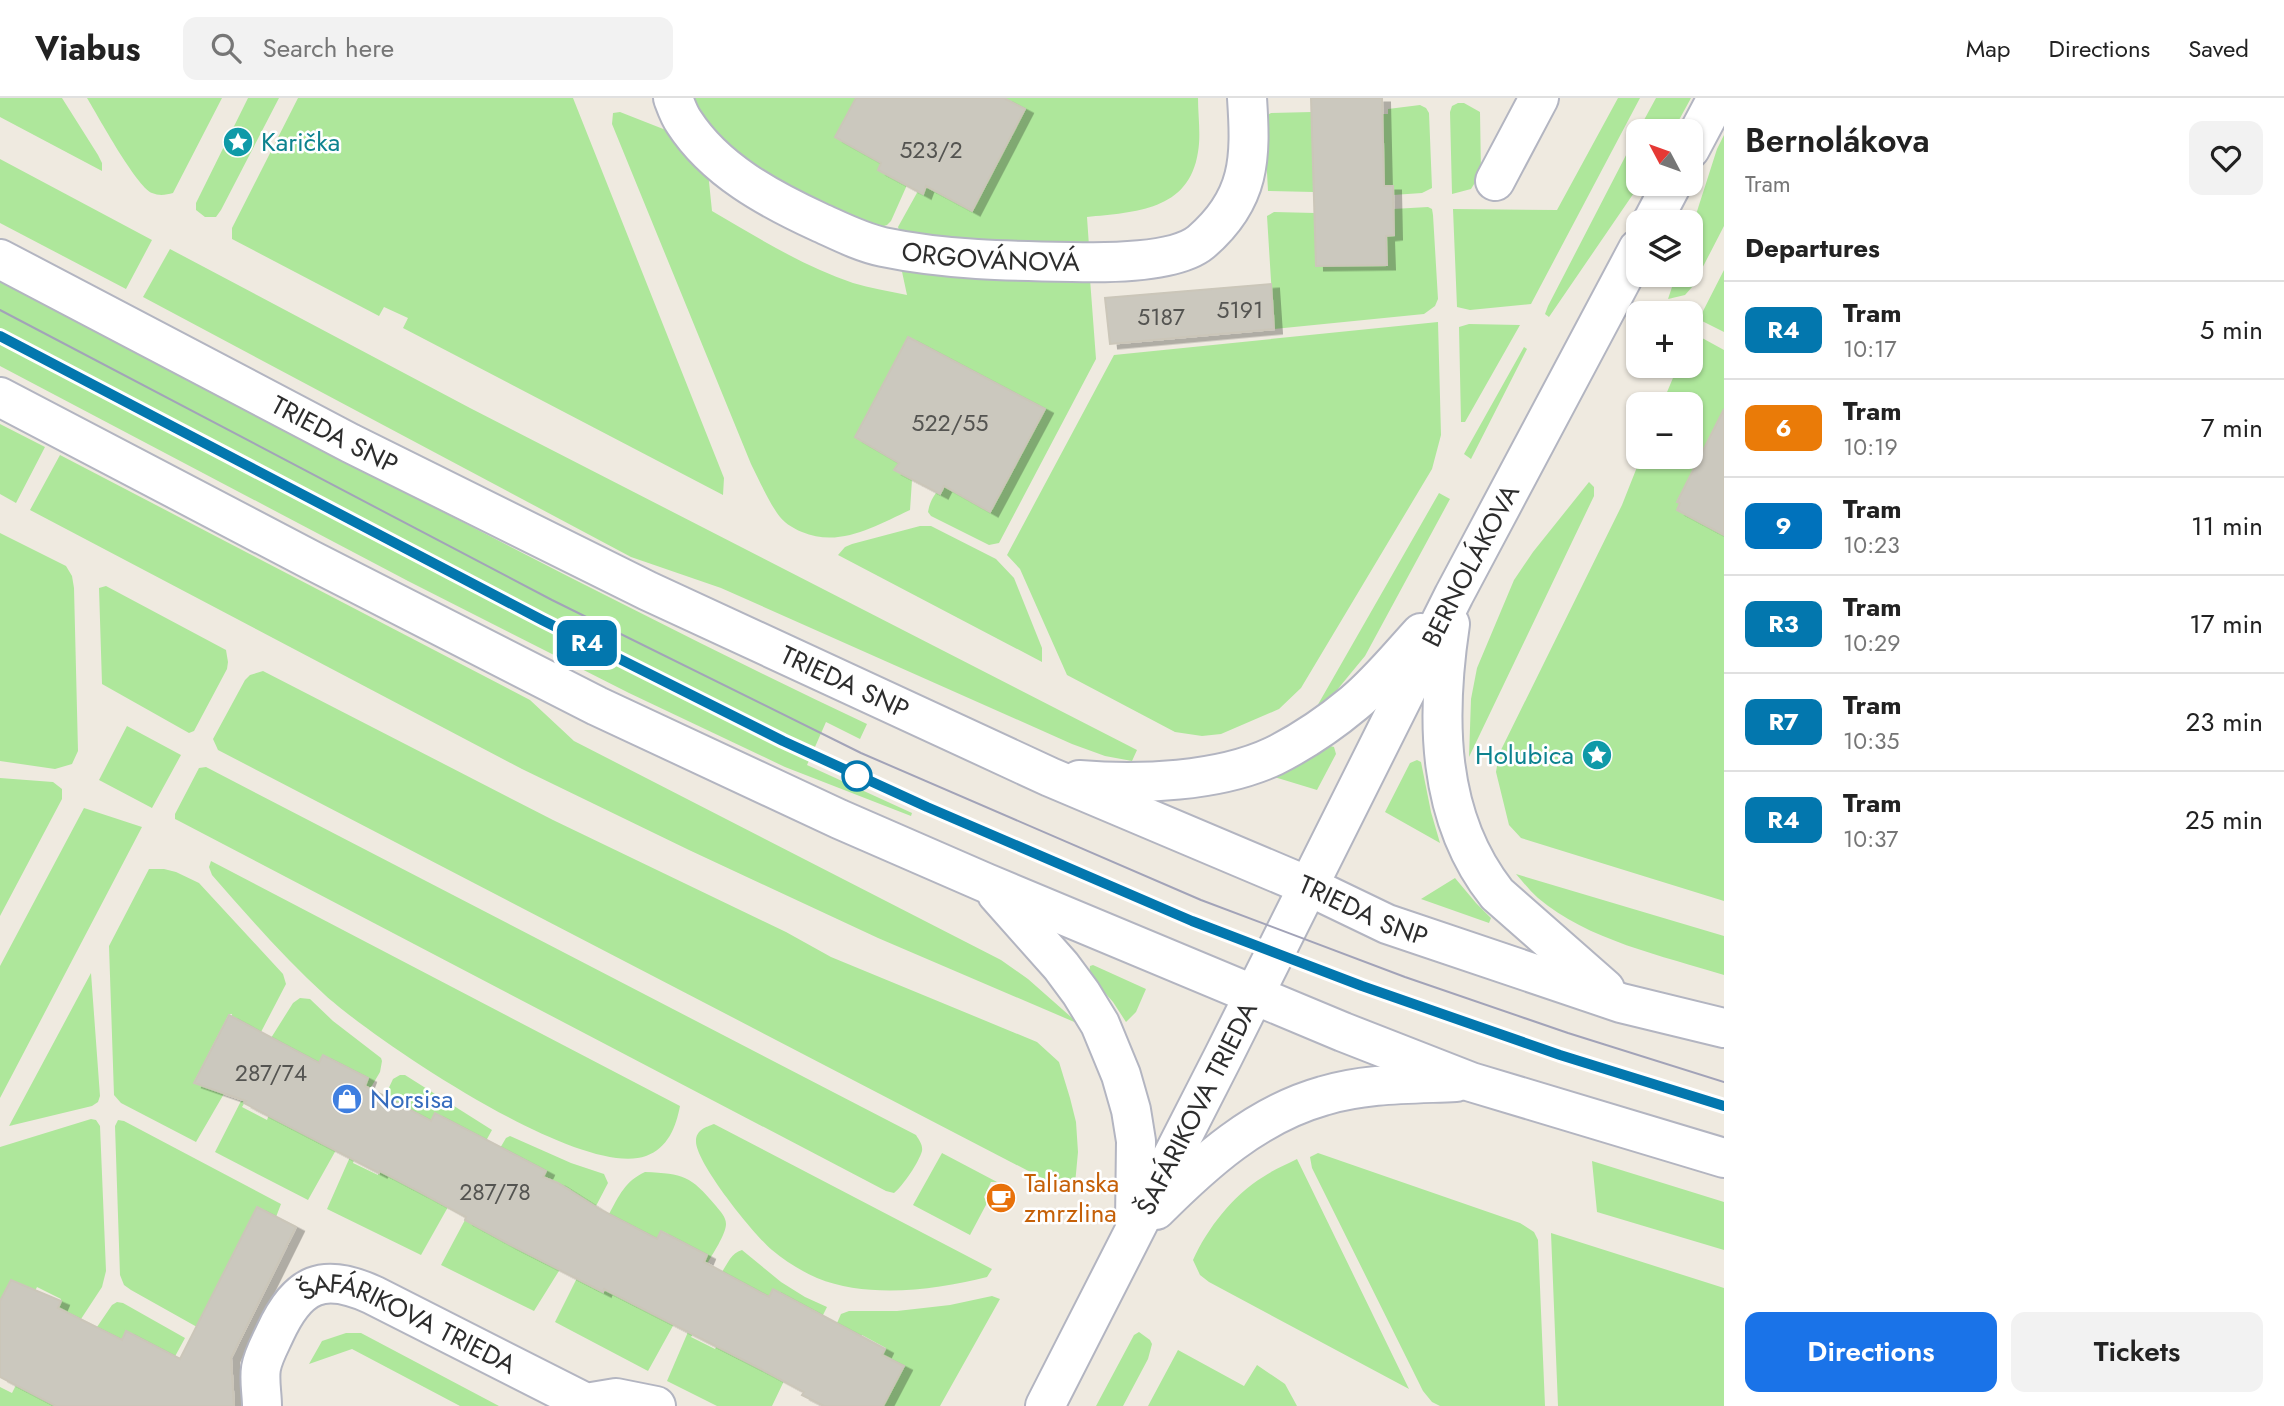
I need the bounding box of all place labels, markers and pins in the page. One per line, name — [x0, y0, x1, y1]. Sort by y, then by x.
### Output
place label: Karička — [261, 123, 340, 161]
place icon: Karička — [221, 125, 255, 159]
place label: Holubica — [1475, 736, 1574, 774]
place icon: Holubica — [1580, 738, 1614, 772]
unlabelled marker — [842, 761, 872, 791]
place label: Norsisa — [370, 1080, 454, 1118]
shop icon: Norsisa — [330, 1082, 364, 1116]
place label: Talianska zmrzlina — [1024, 1164, 1119, 1232]
cafe icon: Talianska zmrzlina — [984, 1181, 1018, 1215]

